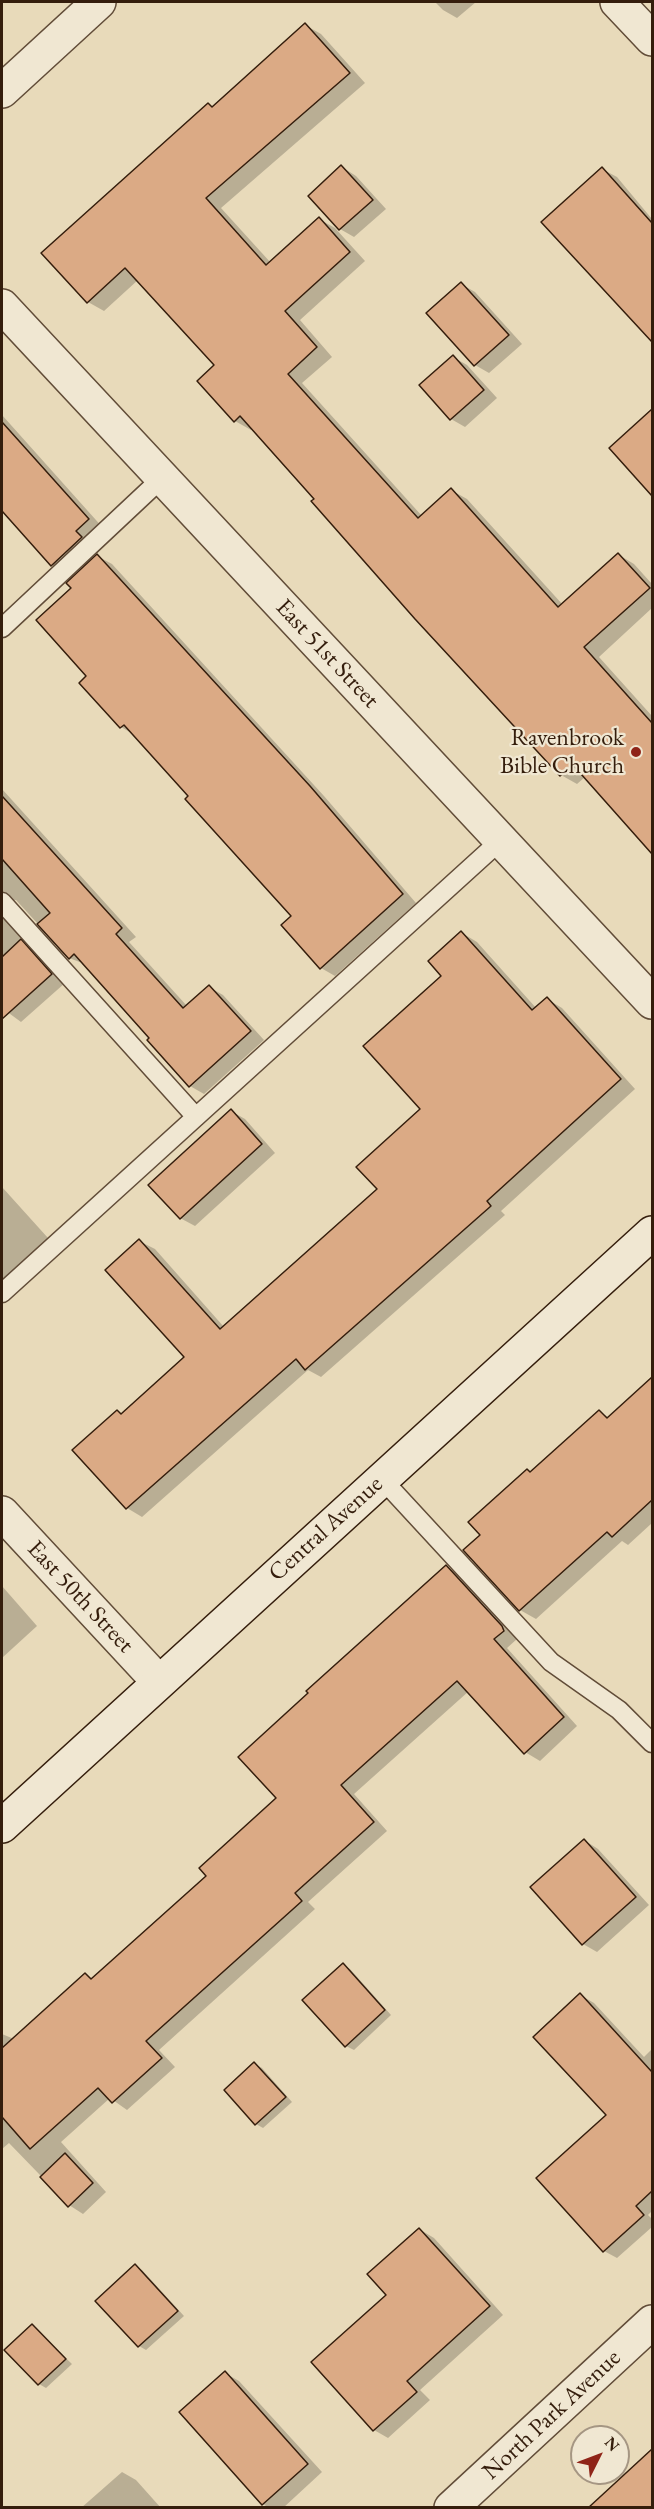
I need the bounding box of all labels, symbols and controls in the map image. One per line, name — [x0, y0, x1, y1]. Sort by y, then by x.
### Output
street label: East 51st Street — [269, 594, 385, 714]
place label: Ravenbrook Bible Church — [500, 724, 624, 780]
marker: Ravenbrook Bible Church — [629, 745, 643, 759]
street label: Central Avenue — [263, 1470, 389, 1588]
street label: East 50th Street — [21, 1535, 139, 1659]
street label: North Park Avenue — [477, 2344, 627, 2486]
north arrow — [570, 2425, 630, 2485]

